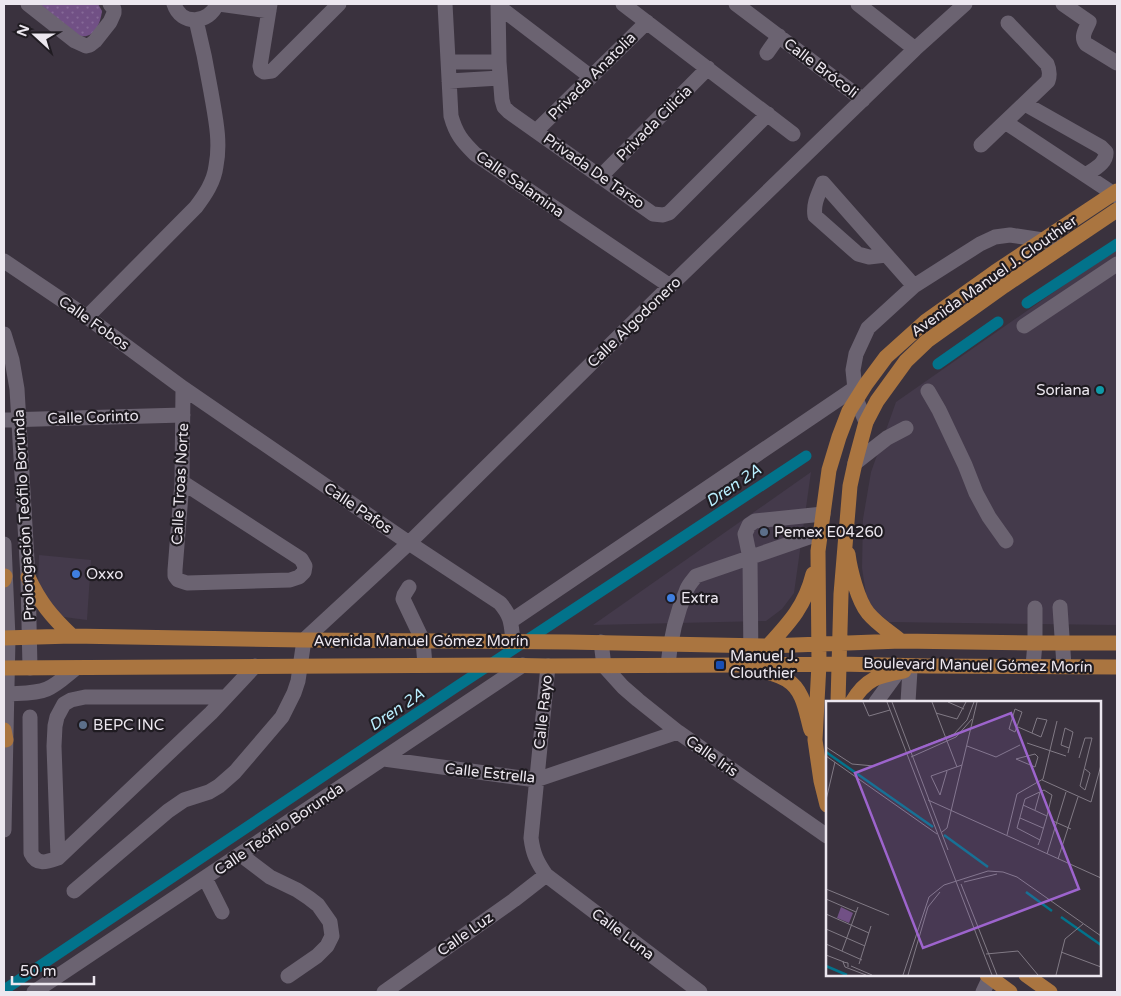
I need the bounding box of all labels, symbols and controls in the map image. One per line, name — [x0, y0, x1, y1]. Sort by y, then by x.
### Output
north arrow — [10, 10, 60, 60]
text: N — [13, 22, 33, 39]
street label: Privada Anatolia — [544, 28, 640, 124]
street label: Calle Brócoli — [780, 34, 862, 102]
street label: Privada Cilicia — [613, 82, 695, 164]
street label: Privada De Tarso — [540, 129, 648, 213]
street label: Calle Salamina — [472, 147, 568, 221]
street label: Avenida Manuel J. Clouthier — [907, 211, 1081, 340]
street label: Calle Algodonero — [584, 273, 684, 371]
street label: Calle Fobos — [55, 292, 133, 354]
place label: Soriana — [1036, 381, 1090, 399]
marker: Soriana — [1094, 384, 1106, 396]
street label: Calle Corinto — [47, 406, 139, 428]
street label: Prolongación Teófilo Borunda — [9, 409, 39, 621]
street label: Calle Troas Norte — [168, 423, 192, 545]
water label: Dren 2A — [702, 460, 765, 512]
street label: Calle Pafos — [321, 479, 395, 537]
place label: Pemex E04260 — [774, 523, 883, 541]
marker: Pemex E04260 — [758, 526, 770, 538]
place label: Oxxo — [86, 565, 123, 583]
marker: Oxxo — [70, 568, 82, 580]
place label: Extra — [681, 589, 719, 607]
marker: Extra — [665, 592, 677, 604]
street label: Avenida Manuel Gómez Morín — [313, 632, 529, 650]
place label: Manuel J. Clouthier — [730, 647, 798, 682]
street label: Boulevard Manuel Gómez Morín — [863, 654, 1093, 676]
marker: Manuel J. Clouthier — [714, 659, 726, 671]
street label: Calle Rayo — [530, 674, 556, 750]
water label: Dren 2A — [365, 684, 428, 736]
inset map — [826, 701, 1101, 976]
place label: BEPC INC — [93, 716, 164, 734]
marker: BEPC INC — [77, 719, 89, 731]
street label: Calle Iris — [682, 732, 742, 780]
street label: Calle Estrella — [444, 759, 536, 787]
street label: Calle Teófilo Borunda — [211, 779, 347, 879]
street label: Calle Luna — [588, 905, 658, 963]
street label: Calle Luz — [434, 908, 496, 960]
scale bar — [12, 954, 95, 986]
text: 50 m — [20, 962, 57, 980]

